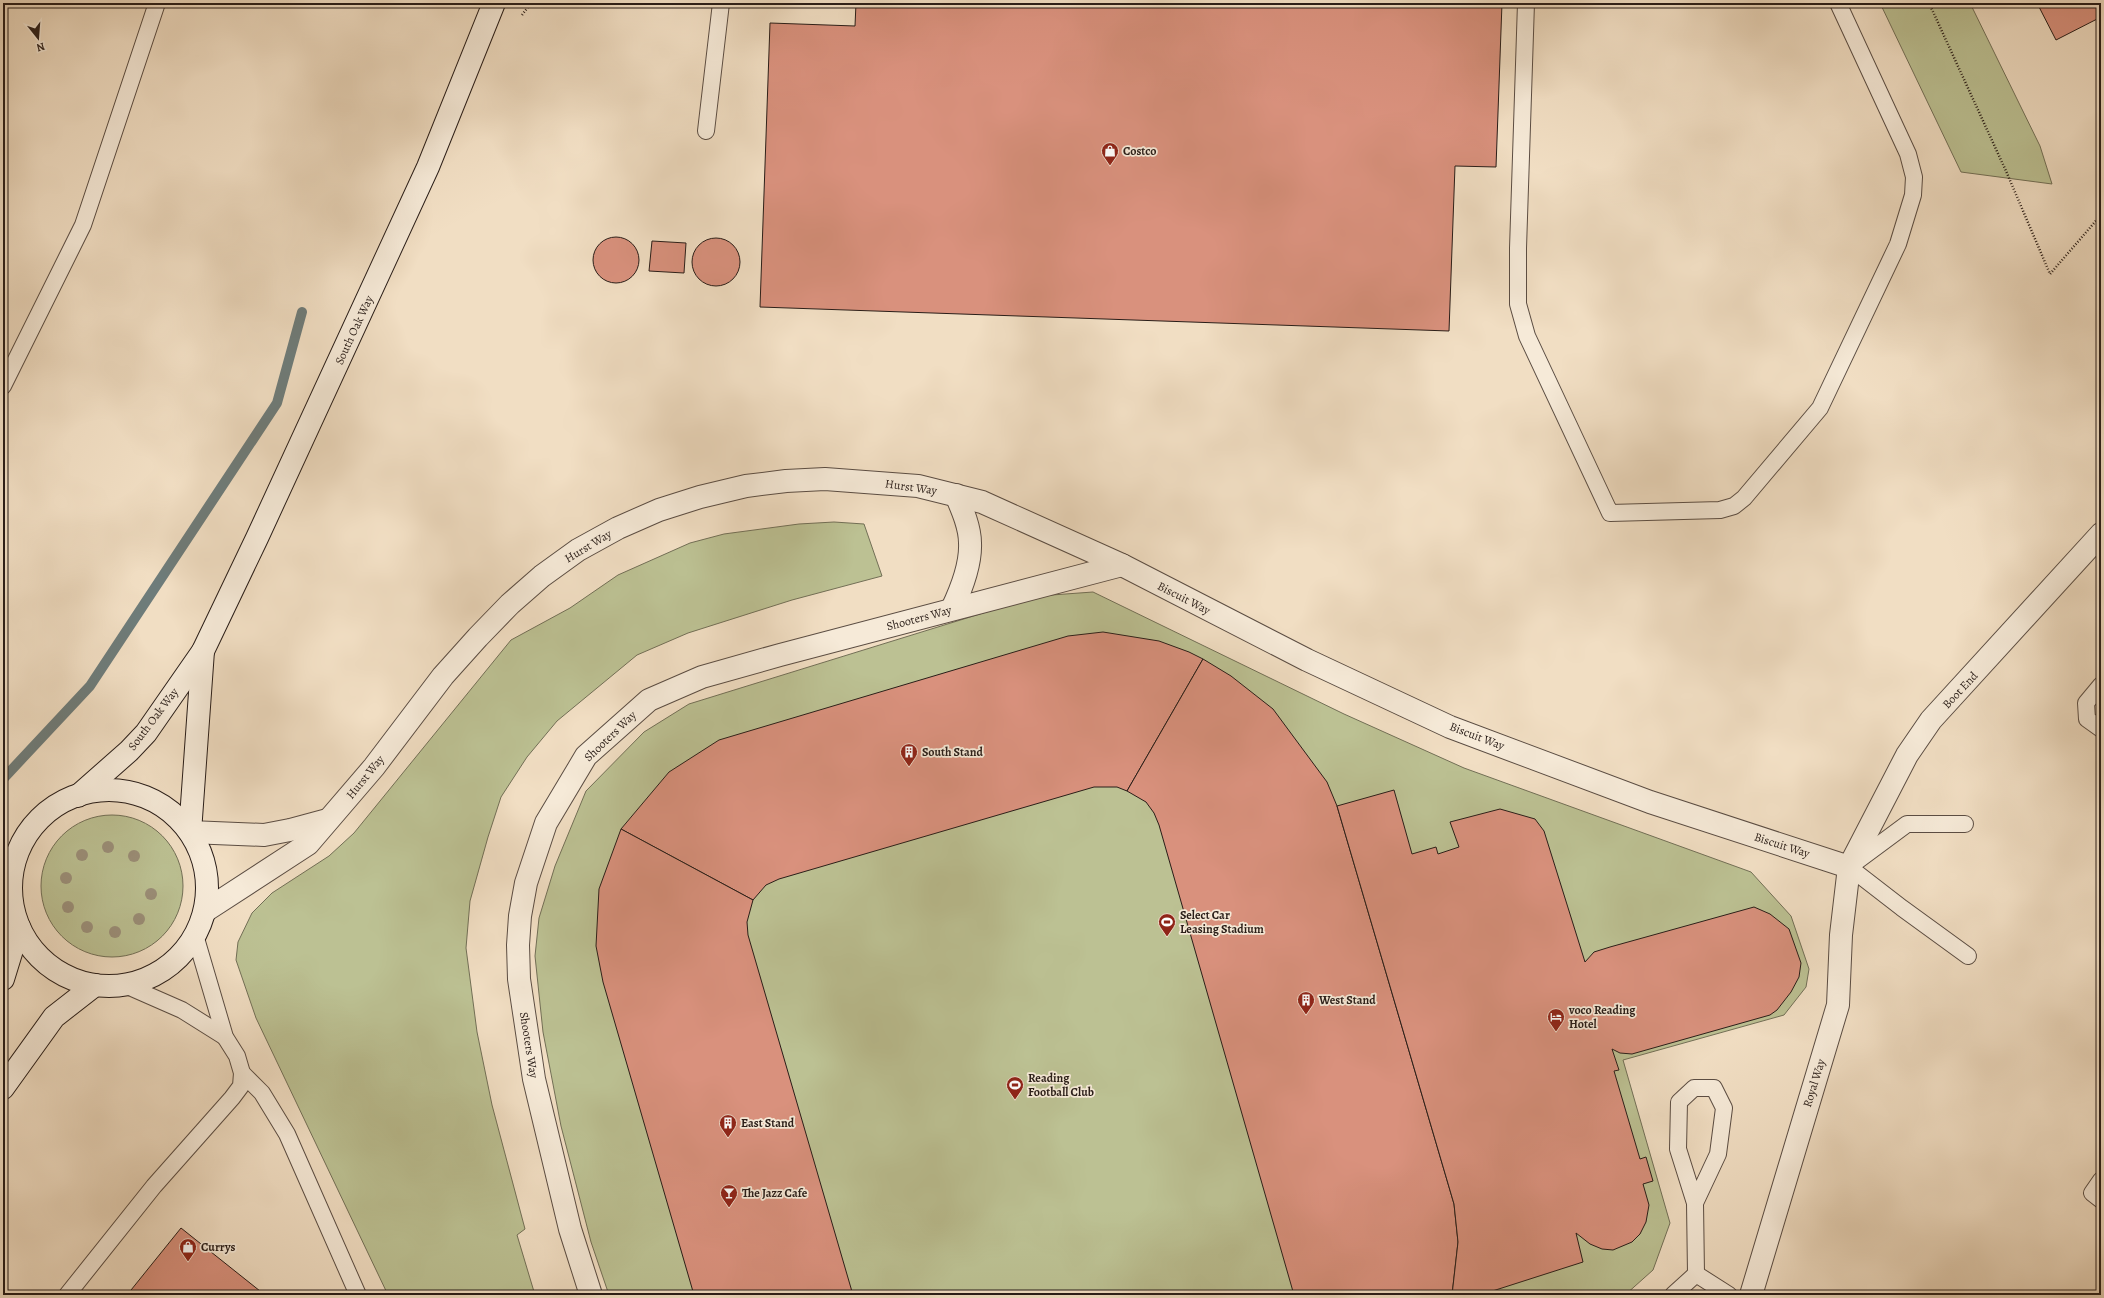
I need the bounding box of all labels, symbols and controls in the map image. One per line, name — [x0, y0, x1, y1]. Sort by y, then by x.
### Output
north arrow — [18, 18, 58, 58]
text: N — [35, 39, 47, 55]
shop icon: Costco — [1100, 141, 1120, 166]
place label: Costco — [1123, 143, 1156, 159]
street label: South Oak Way — [331, 292, 377, 367]
street label: Hurst Way — [884, 475, 939, 499]
street label: Hurst Way — [561, 525, 615, 566]
street label: Biscuit Way — [1155, 578, 1214, 618]
street label: Shooters Way — [885, 601, 954, 634]
street label: Boot End — [1939, 668, 1982, 712]
street label: South Oak Way — [124, 684, 182, 754]
street label: Shooters Way — [580, 707, 640, 765]
street label: Biscuit Way — [1447, 718, 1507, 754]
building icon: South Stand — [899, 742, 919, 767]
place label: South Stand — [922, 744, 984, 760]
street label: Hurst Way — [342, 751, 388, 802]
street label: Biscuit Way — [1752, 829, 1812, 862]
place label: Select Car Leasing Stadium — [1180, 907, 1264, 937]
sports icon: Select Car Leasing Stadium — [1157, 912, 1177, 937]
building icon: West Stand — [1296, 990, 1316, 1015]
place label: West Stand — [1318, 992, 1376, 1008]
place label: voco Reading Hotel — [1568, 1002, 1636, 1032]
hotel icon: voco Reading Hotel — [1546, 1007, 1566, 1032]
street label: Shooters Way — [516, 1011, 542, 1080]
street label: Royal Way — [1799, 1056, 1829, 1109]
place label: Reading Football Club — [1028, 1070, 1094, 1100]
sports icon: Reading Football Club — [1005, 1075, 1025, 1100]
building icon: East Stand — [718, 1113, 738, 1138]
place label: East Stand — [741, 1115, 795, 1131]
bar icon: The Jazz Cafe — [719, 1183, 739, 1208]
place label: The Jazz Cafe — [742, 1185, 808, 1201]
shop icon: Currys — [178, 1237, 198, 1262]
place label: Currys — [201, 1239, 235, 1255]

